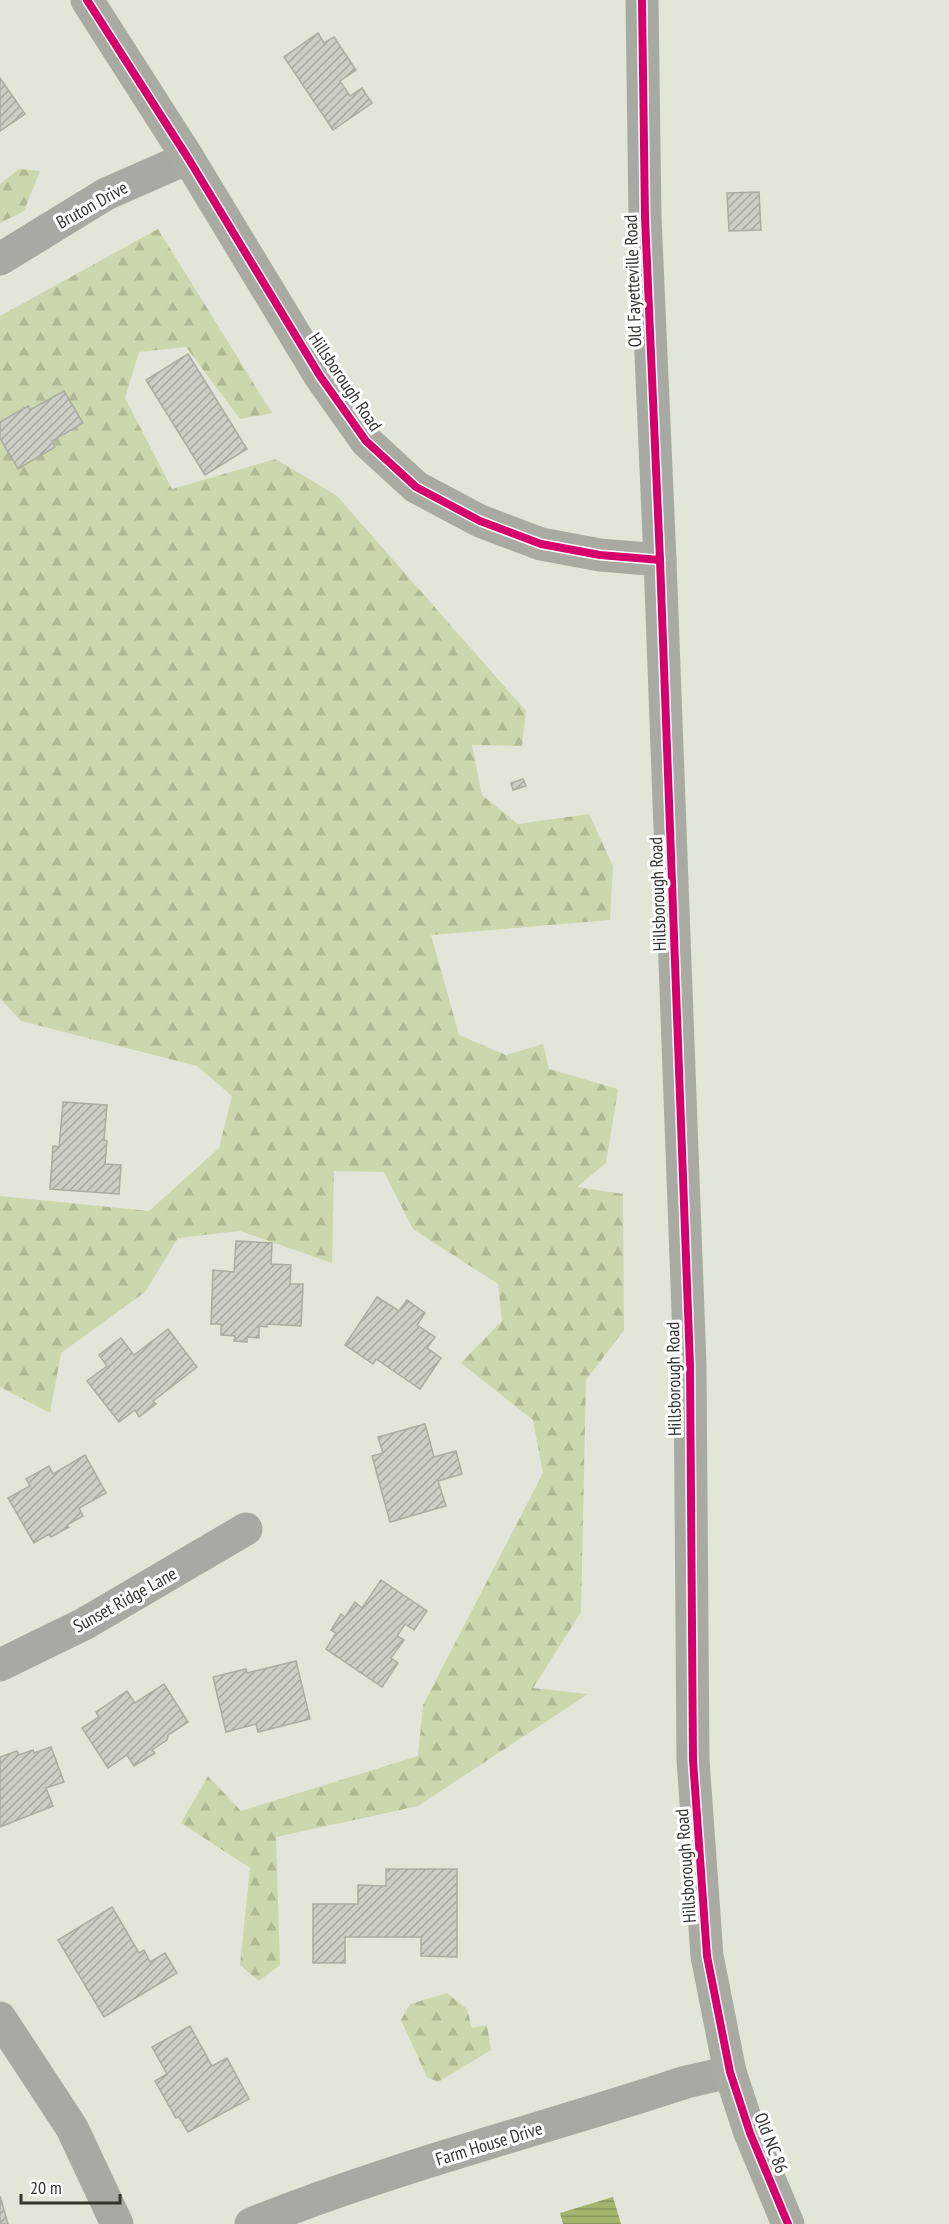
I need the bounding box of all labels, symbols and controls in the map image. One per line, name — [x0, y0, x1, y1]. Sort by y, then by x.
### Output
street label: Bruton Drive — [52, 176, 132, 234]
street label: Old Fayetteville Road — [619, 214, 646, 348]
street label: Hillsborough Road — [304, 328, 387, 436]
street label: Hillsborough Road — [644, 836, 671, 952]
street label: Hillsborough Road — [661, 1322, 686, 1436]
street label: Sunset Ridge Lane — [69, 1562, 181, 1637]
street label: Hillsborough Road — [670, 1808, 701, 1924]
street label: Old NC 86 — [749, 2109, 794, 2176]
street label: Farm House Drive — [433, 2116, 545, 2171]
scale bar — [21, 2167, 120, 2205]
text: 20 m — [30, 2176, 62, 2199]

